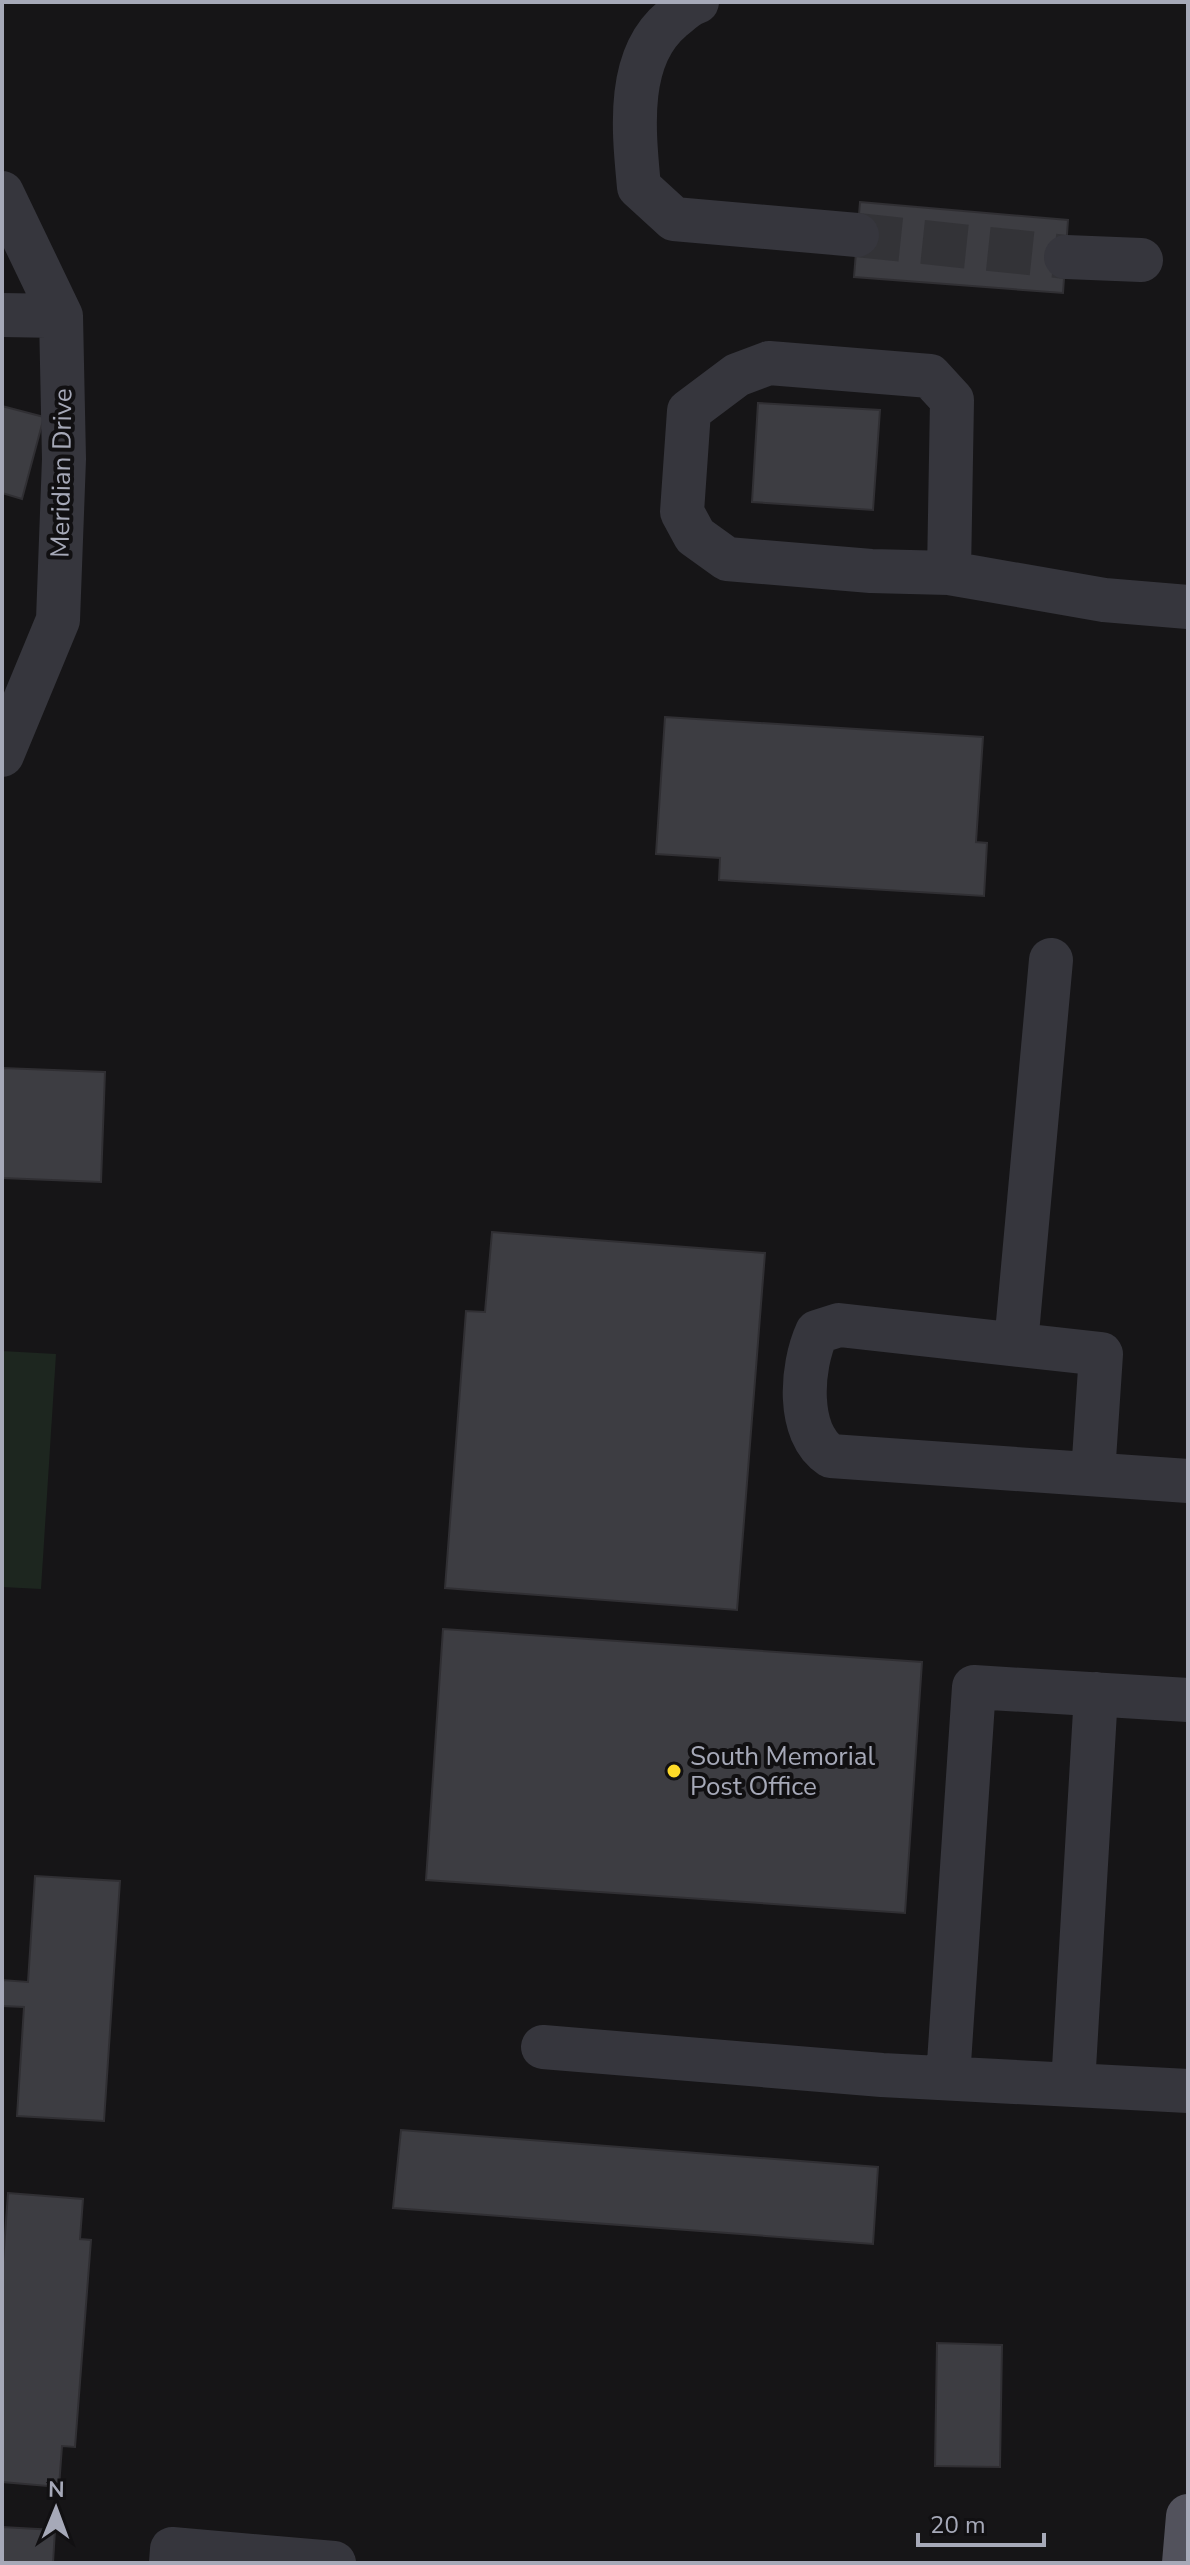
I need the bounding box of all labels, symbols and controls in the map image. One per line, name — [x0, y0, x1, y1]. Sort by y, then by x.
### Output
street label: Meridian Drive — [43, 388, 80, 558]
place label: South Memorial Post Office — [690, 1739, 875, 1804]
marker: South Memorial Post Office — [665, 1762, 683, 1780]
north arrow — [16, 2469, 96, 2549]
text: N — [48, 2475, 65, 2505]
scale bar — [918, 2497, 1044, 2547]
text: 20 m — [930, 2509, 986, 2541]

